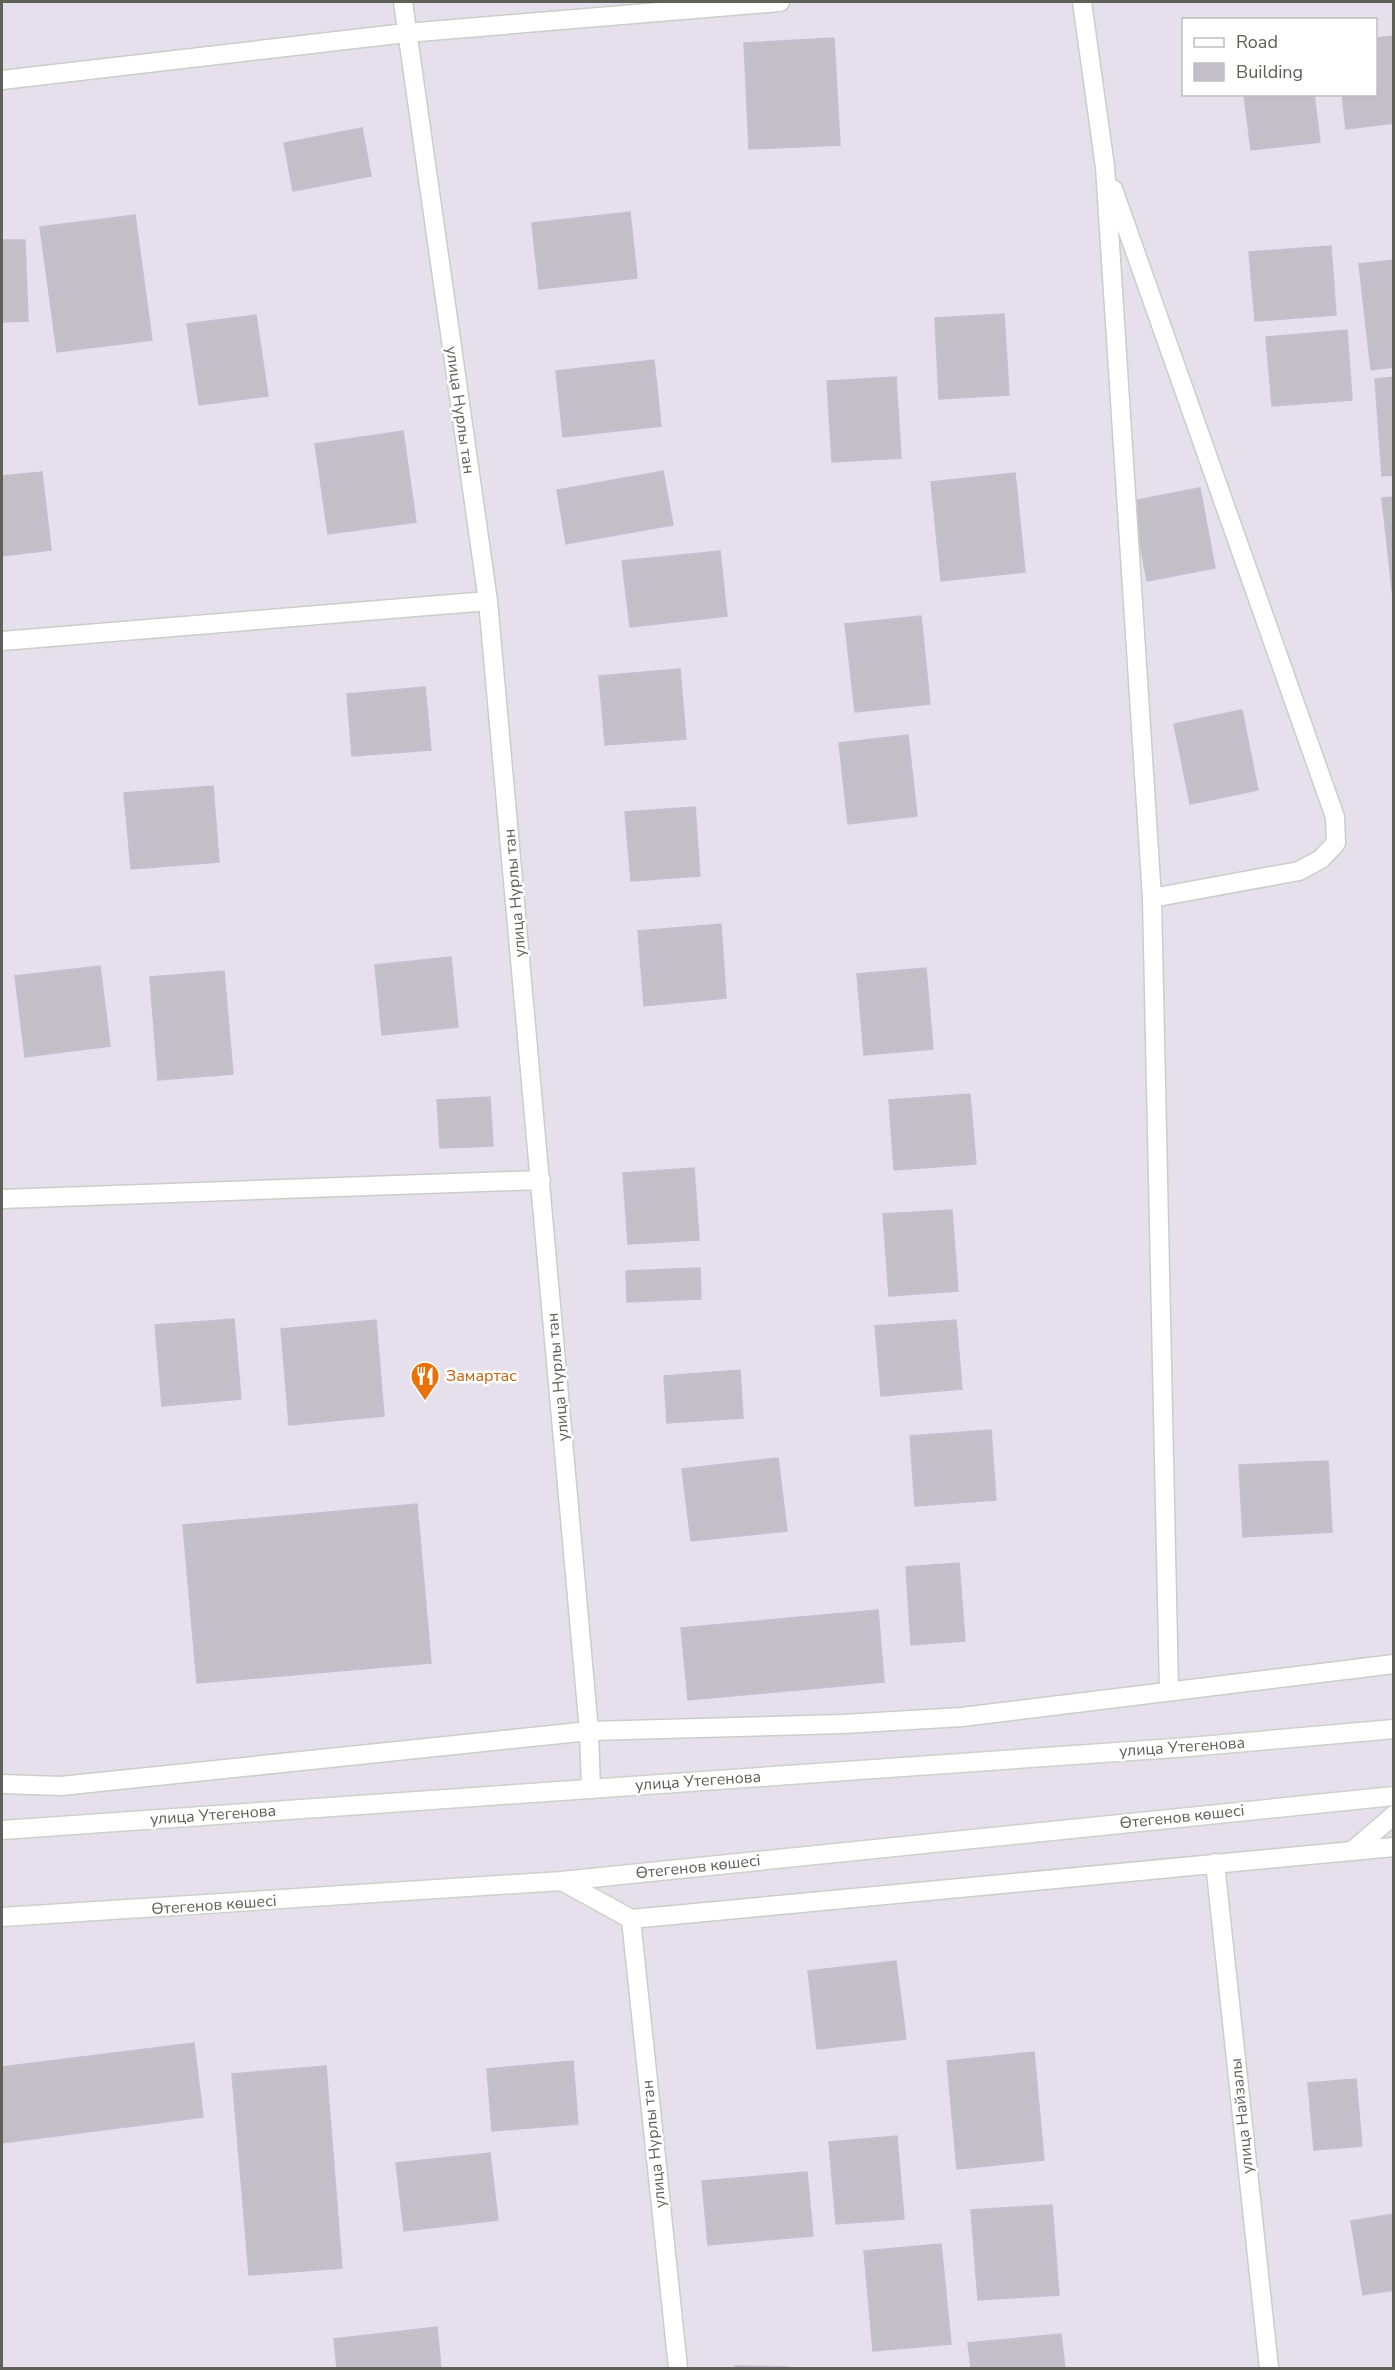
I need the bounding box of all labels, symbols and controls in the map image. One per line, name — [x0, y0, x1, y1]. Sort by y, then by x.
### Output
legend — [1182, 18, 1377, 96]
text: Road — [1236, 30, 1278, 54]
text: Building — [1236, 60, 1303, 84]
street label: улица Нурлы тан — [440, 345, 480, 475]
street label: улица Нурлы тан — [498, 828, 532, 958]
street label: улица Нурлы тан — [541, 1312, 575, 1442]
restaurant icon: Замартас — [409, 1360, 441, 1402]
place label: Замартас — [446, 1365, 517, 1387]
street label: улица Утегенова — [1118, 1732, 1246, 1762]
street label: улица Утегенова — [634, 1766, 762, 1796]
street label: улица Утегенова — [149, 1800, 277, 1830]
street label: Өтегенов көшесі — [1119, 1800, 1245, 1834]
street label: Өтегенов көшесі — [635, 1850, 761, 1884]
street label: Өтегенов көшесі — [151, 1890, 277, 1920]
street label: улица Найзалы — [1225, 2057, 1259, 2175]
street label: улица Нурлы тан — [636, 2079, 672, 2209]

